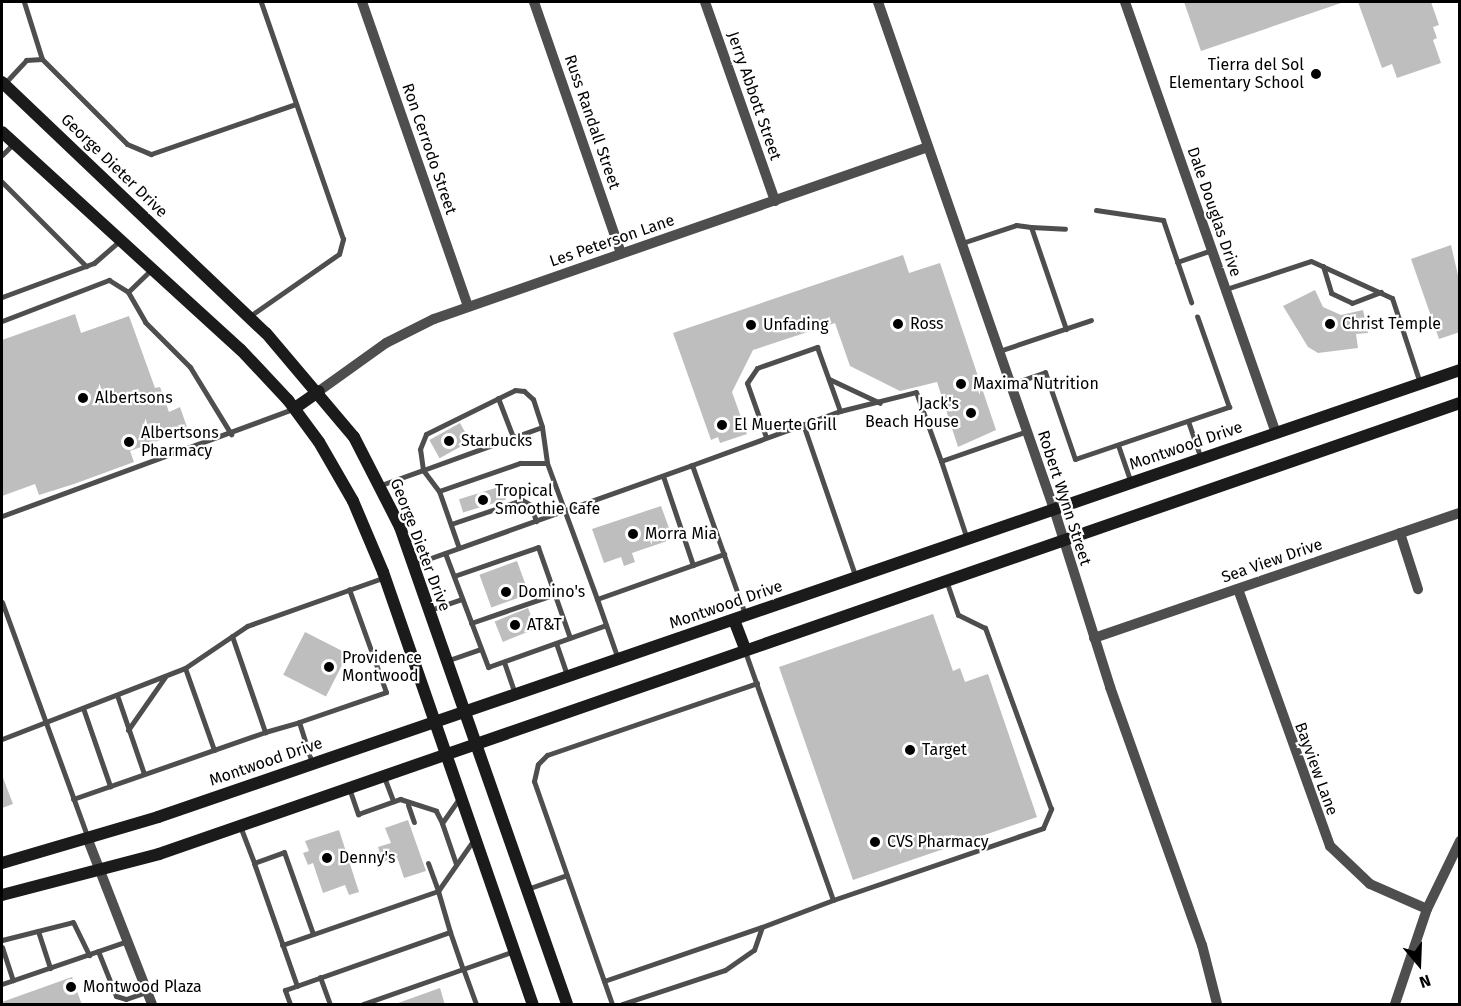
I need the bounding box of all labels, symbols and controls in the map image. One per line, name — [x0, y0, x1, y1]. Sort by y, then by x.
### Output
street label: Jerry Abbott Street — [723, 29, 785, 163]
street label: Russ Randall Street — [560, 52, 624, 192]
place label: Tierra del Sol Elementary School — [1169, 55, 1304, 93]
marker: Tierra del Sol Elementary School — [1309, 67, 1323, 81]
street label: Ron Cerrodo Street — [398, 81, 460, 217]
street label: George Dieter Drive — [57, 110, 171, 222]
street label: Dale Douglas Drive — [1183, 145, 1245, 279]
street label: Les Peterson Lane — [547, 211, 677, 271]
place label: Ross — [910, 314, 944, 334]
place label: Christ Temple — [1342, 314, 1441, 334]
place label: Unfading — [763, 315, 828, 335]
marker: Ross — [891, 317, 905, 331]
marker: Christ Temple — [1323, 317, 1337, 331]
marker: Unfading — [744, 318, 758, 332]
place label: Maxima Nutrition — [973, 374, 1099, 394]
marker: Maxima Nutrition — [954, 377, 968, 391]
place label: Albertsons — [95, 388, 173, 408]
marker: Albertsons — [76, 391, 90, 405]
place label: Jack's Beach House — [865, 394, 959, 432]
marker: Jack's Beach House — [964, 406, 978, 420]
place label: El Muerte Grill — [734, 415, 837, 435]
marker: El Muerte Grill — [715, 418, 729, 432]
street label: Montwood Drive — [1127, 418, 1245, 474]
place label: Albertsons Pharmacy — [141, 423, 219, 461]
street label: Robert Wynn Street — [1033, 428, 1095, 568]
place label: Starbucks — [461, 431, 532, 451]
marker: Starbucks — [442, 434, 456, 448]
marker: Albertsons Pharmacy — [122, 435, 136, 449]
street label: George Dieter Drive — [386, 476, 454, 614]
place label: Tropical Smoothie Cafe — [495, 481, 600, 519]
marker: Tropical Smoothie Cafe — [476, 493, 490, 507]
place label: Morra Mia — [645, 524, 717, 544]
marker: Morra Mia — [626, 527, 640, 541]
street label: Sea View Drive — [1219, 535, 1325, 587]
street label: Montwood Drive — [667, 577, 785, 633]
place label: Domino's — [518, 582, 585, 602]
marker: Domino's — [499, 585, 513, 599]
place label: AT&T — [527, 615, 562, 635]
marker: AT&T — [508, 618, 522, 632]
place label: Providence Montwood — [342, 648, 422, 686]
marker: Providence Montwood — [320, 658, 338, 676]
street label: Bayview Lane — [1290, 720, 1342, 818]
street label: Montwood Drive — [207, 734, 325, 790]
place label: Target — [922, 740, 967, 760]
marker: Target — [903, 743, 917, 757]
place label: CVS Pharmacy — [887, 832, 989, 852]
marker: CVS Pharmacy — [868, 835, 882, 849]
place label: Denny's — [339, 848, 395, 868]
marker: Denny's — [320, 851, 334, 865]
north arrow — [1389, 934, 1449, 994]
text: N — [1417, 971, 1433, 992]
place label: Montwood Plaza — [83, 977, 202, 997]
marker: Montwood Plaza — [64, 980, 78, 994]

